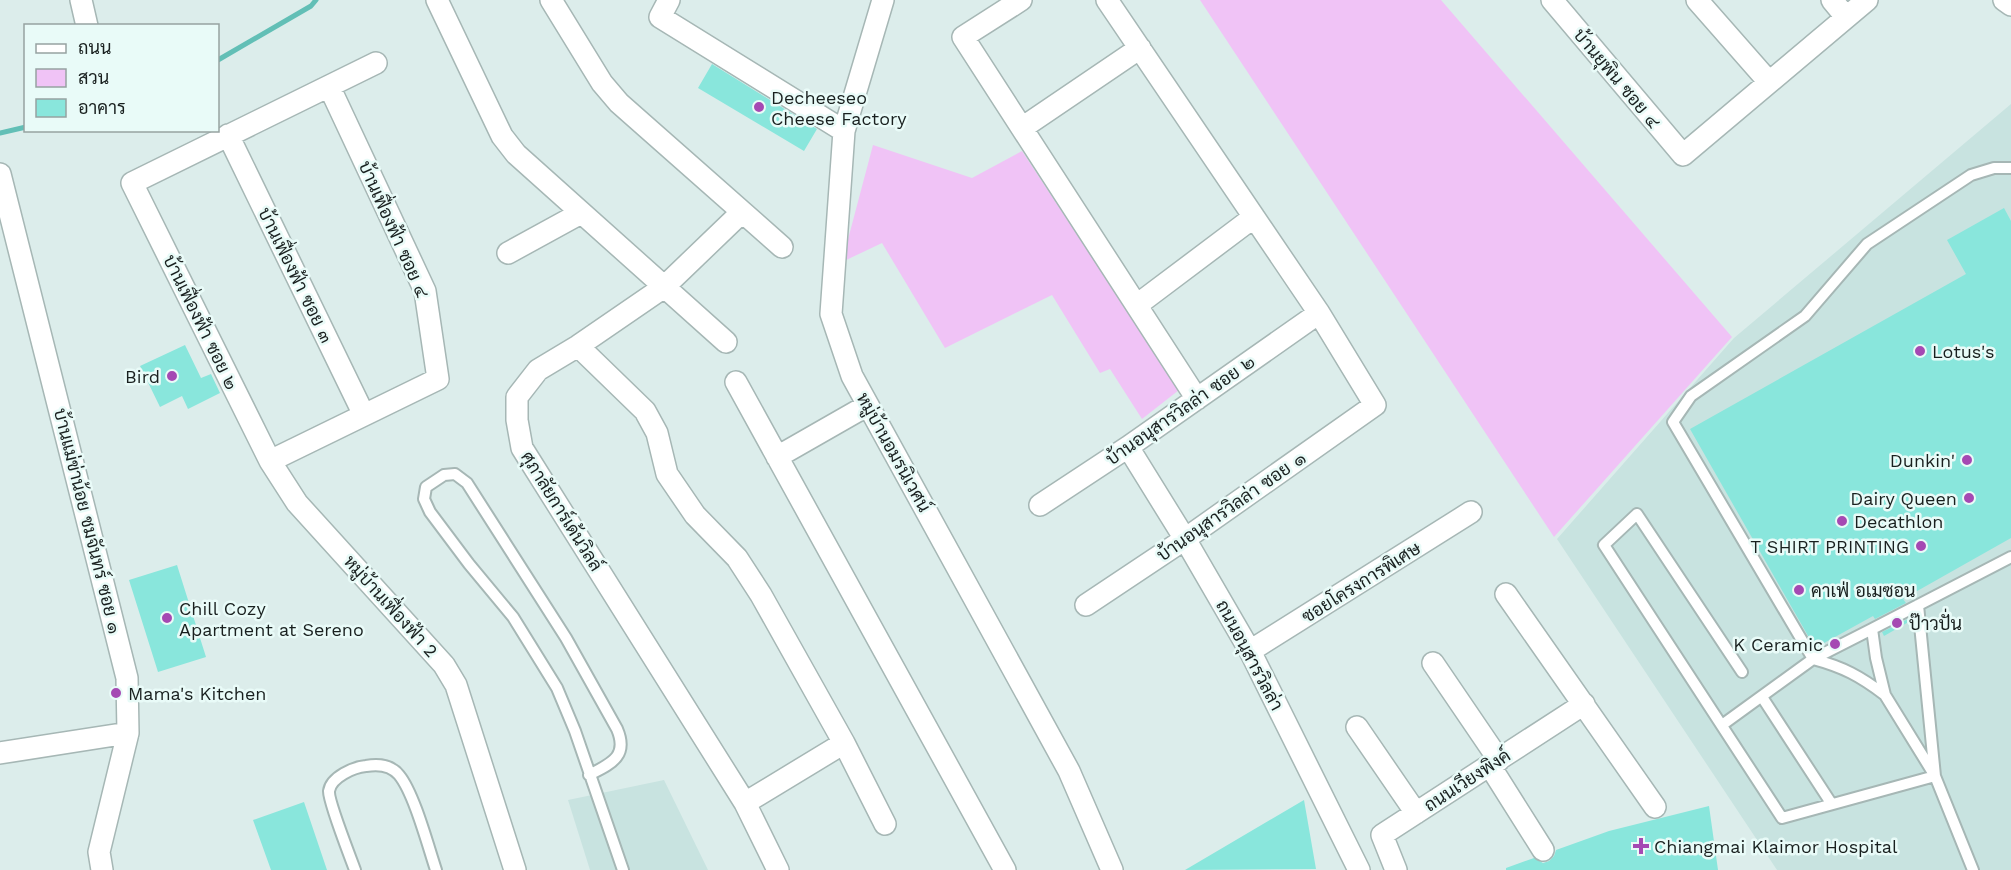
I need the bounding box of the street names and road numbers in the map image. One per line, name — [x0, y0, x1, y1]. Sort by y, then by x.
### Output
street label: บ้านยุพิน ซอย ๔ — [1568, 24, 1666, 134]
street label: บ้านเฟื่องฟ้า ซอย ๔ — [354, 155, 438, 301]
street label: บ้านเฟื่องฟ้า ซอย ๓ — [254, 202, 342, 346]
street label: บ้านเฟื่องฟ้า ซอย ๒ — [159, 249, 247, 393]
street label: บ้านอนุสารวิลล่า ซอย ๒ — [1101, 350, 1260, 471]
street label: หมู่บ้านอมรนิเวศน์ — [850, 388, 937, 517]
street label: บ้านแม่ข่าน้อย ชมจันทร์ ซอย ๑ — [50, 406, 128, 636]
street label: ศุภาลัยการ์เด้นวิลล์ — [515, 446, 609, 576]
street label: บ้านอนุสารวิลล่า ซอย ๑ — [1152, 446, 1311, 567]
street label: ซอยโครงการพิเศษ — [1297, 535, 1425, 627]
street label: หมู่บ้านเฟื่องฟ้า 2 — [338, 547, 446, 663]
street label: ถนนอนุสารวิลล่า — [1210, 596, 1289, 715]
street label: ถนนเวียงพิงค์ — [1419, 743, 1514, 816]

